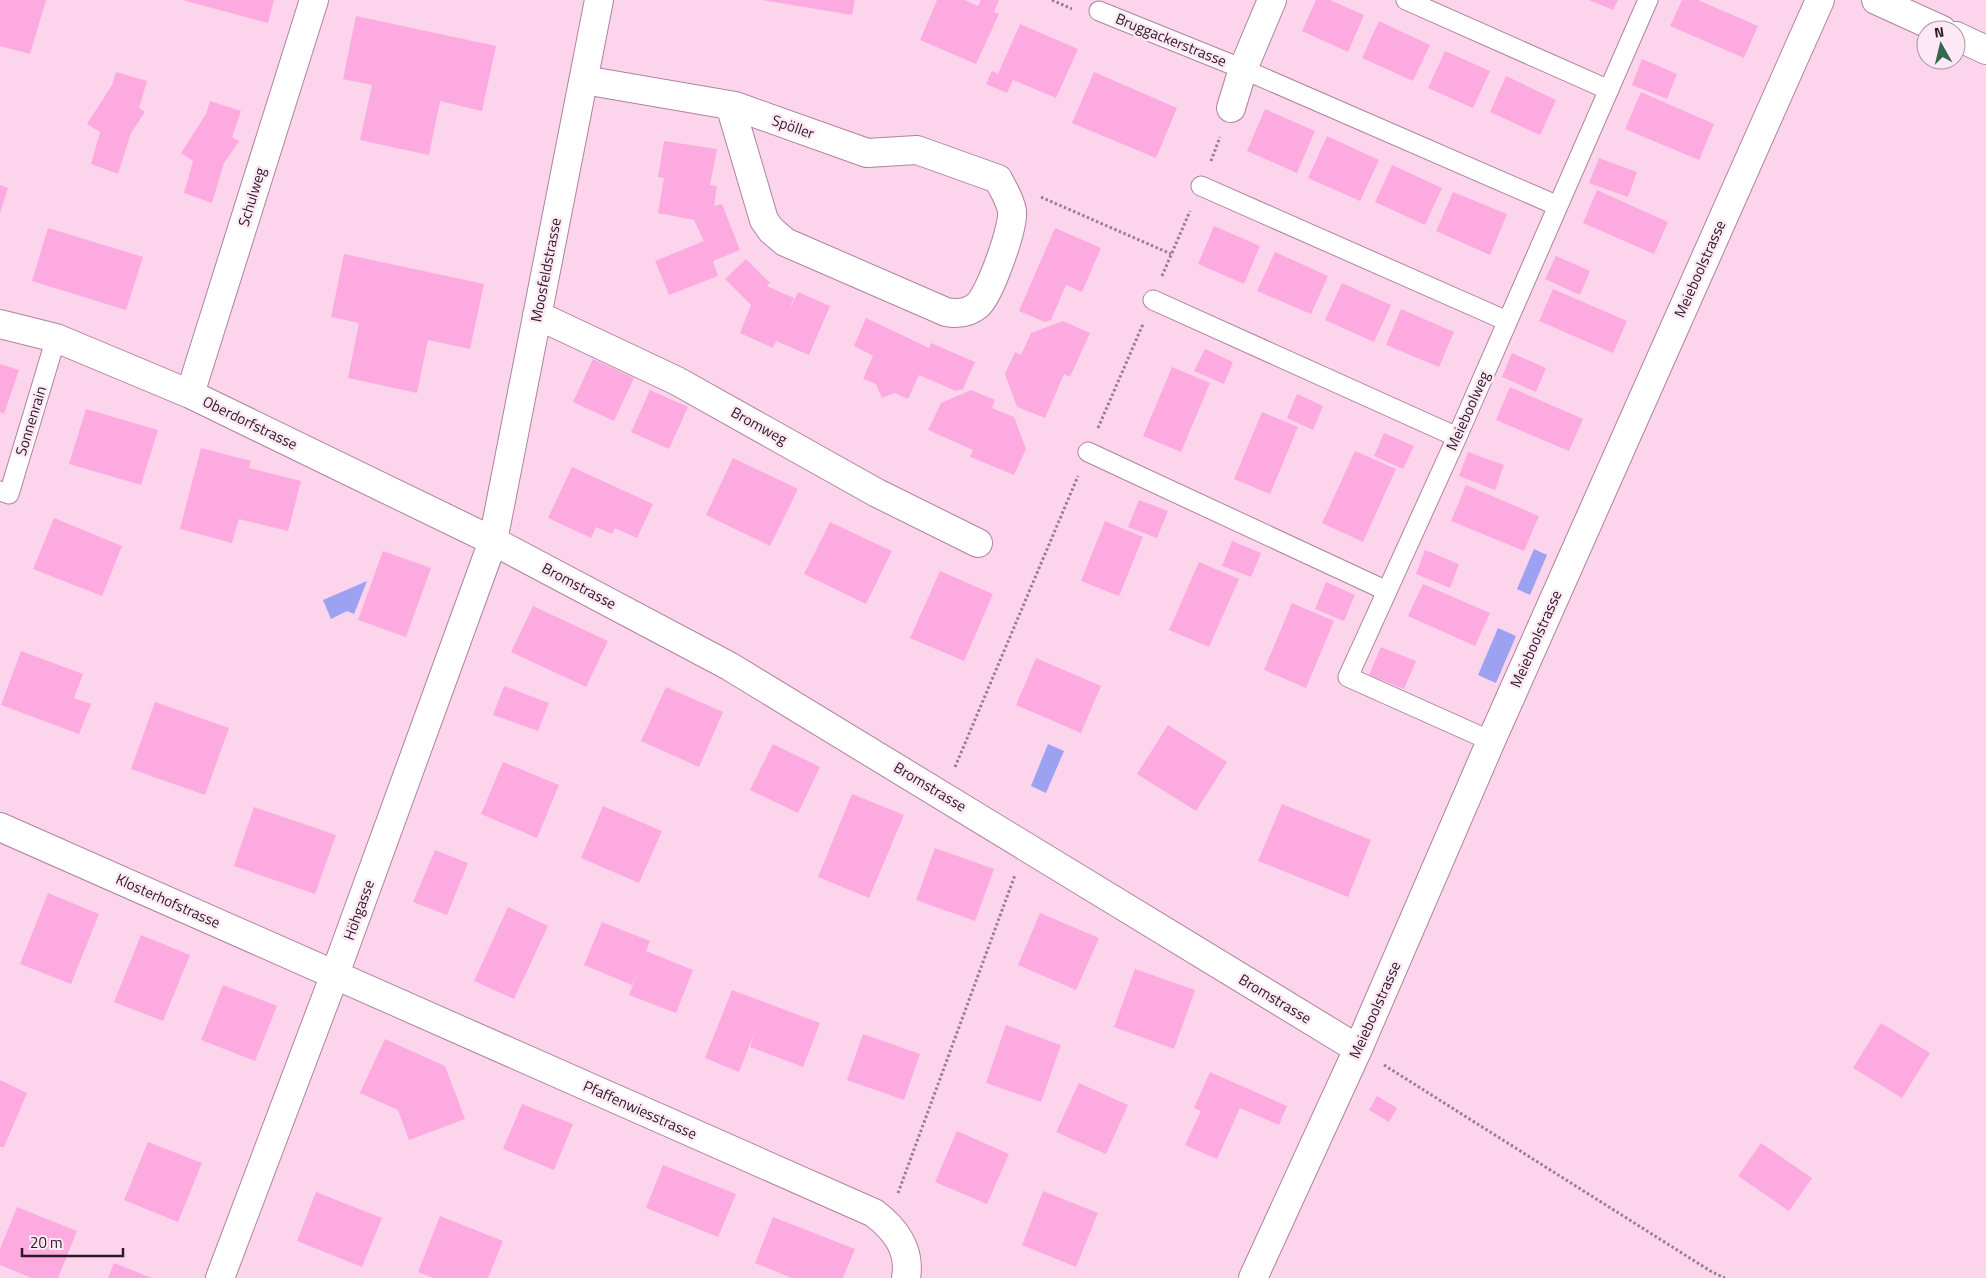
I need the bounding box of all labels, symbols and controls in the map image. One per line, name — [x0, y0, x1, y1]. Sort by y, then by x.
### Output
street label: Bruggackerstrasse — [1112, 7, 1230, 72]
north arrow — [1916, 20, 1966, 70]
text: N — [1933, 21, 1945, 43]
street label: Spöller — [769, 109, 818, 145]
street label: Schulweg — [232, 164, 271, 229]
street label: Moosfeldstrasse — [524, 216, 567, 324]
street label: Meieboolstrasse — [1668, 216, 1731, 321]
street label: Meieboolweg — [1440, 367, 1495, 454]
street label: Sonnenrain — [9, 383, 52, 459]
street label: Oberdorfstrasse — [199, 390, 301, 455]
street label: Bromweg — [727, 401, 792, 451]
street label: Bromstrasse — [538, 556, 620, 615]
street label: Meieboolstrasse — [1504, 586, 1567, 691]
street label: Bromstrasse — [890, 756, 971, 817]
street label: Klosterhofstrasse — [112, 867, 224, 934]
street label: Höhgasse — [337, 876, 380, 943]
street label: Meieboolstrasse — [1343, 957, 1406, 1062]
street label: Bromstrasse — [1235, 968, 1316, 1029]
street label: Pfaffenwiesstrasse — [580, 1074, 701, 1145]
scale bar — [22, 1226, 124, 1258]
text: 20 m — [30, 1231, 63, 1254]

